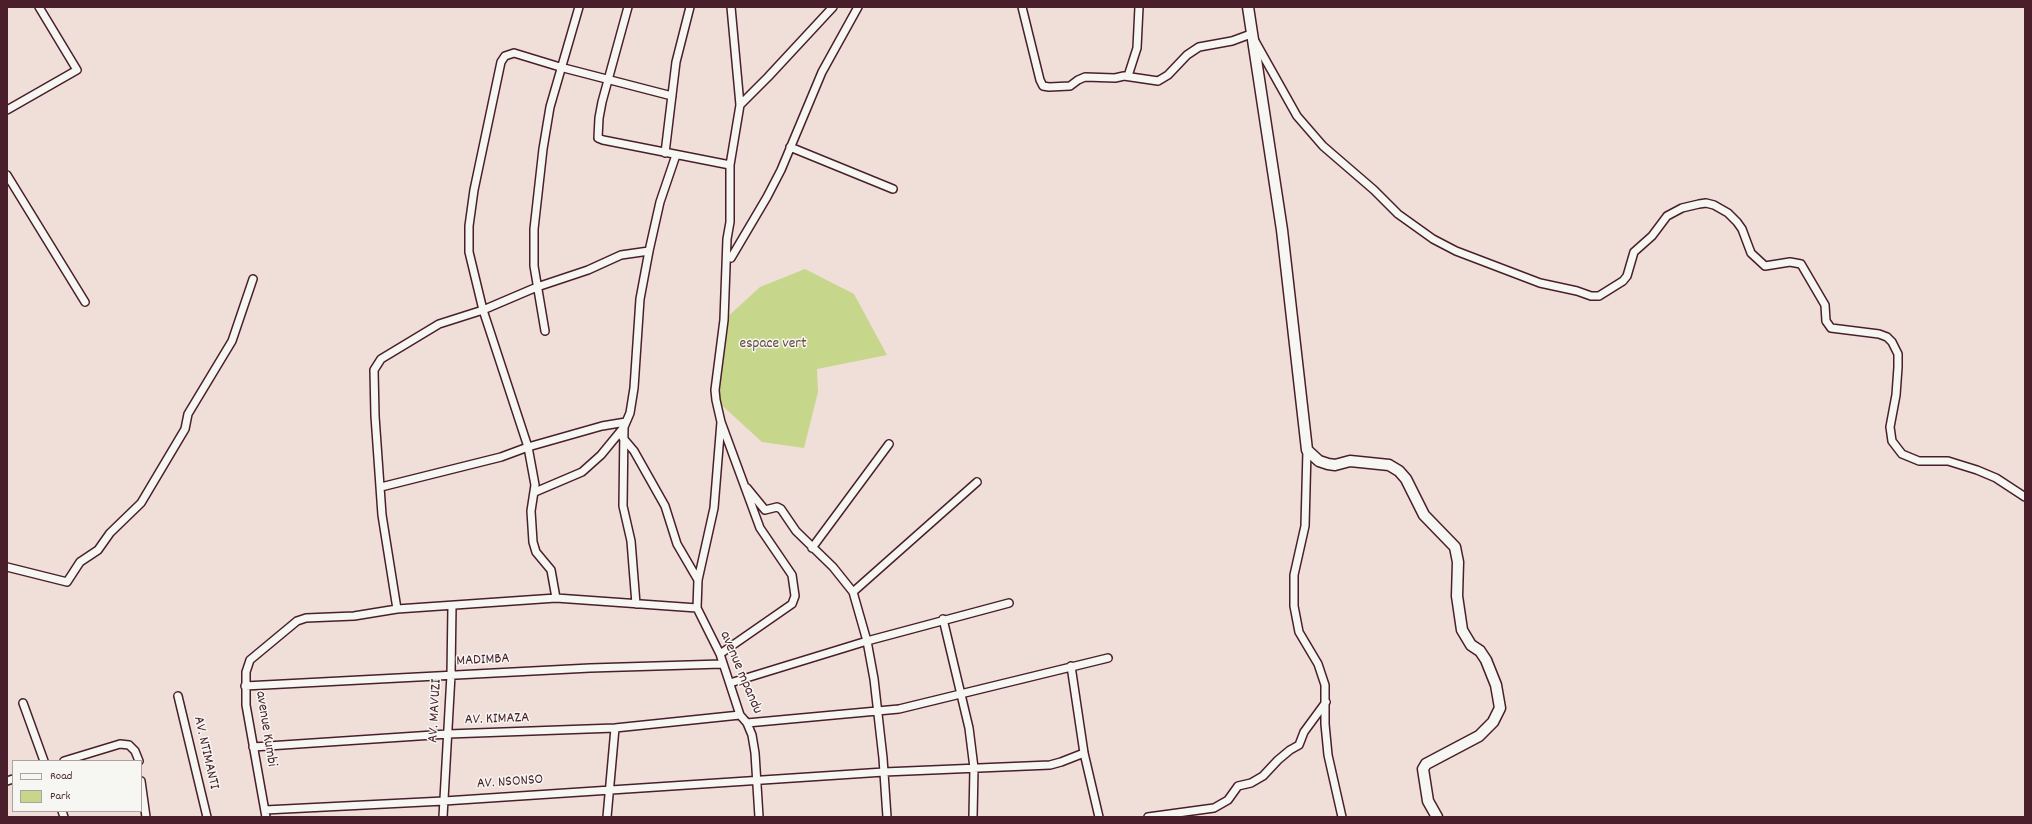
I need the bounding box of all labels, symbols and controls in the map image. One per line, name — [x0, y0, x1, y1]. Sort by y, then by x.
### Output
park label: espace vert — [740, 336, 806, 354]
street label: avenue mpandu — [715, 629, 765, 717]
street label: MADIMBA — [456, 651, 510, 671]
street label: AV. MAVUZI — [425, 679, 447, 743]
street label: avenue Kumbi — [250, 690, 280, 768]
street label: AV. KIMAZA — [464, 710, 530, 730]
street label: AV. NTIMANTI — [188, 715, 222, 791]
legend — [12, 760, 142, 812]
text: Road — [50, 768, 72, 785]
street label: AV. NSONSO — [476, 772, 544, 794]
text: Park — [50, 788, 70, 805]

